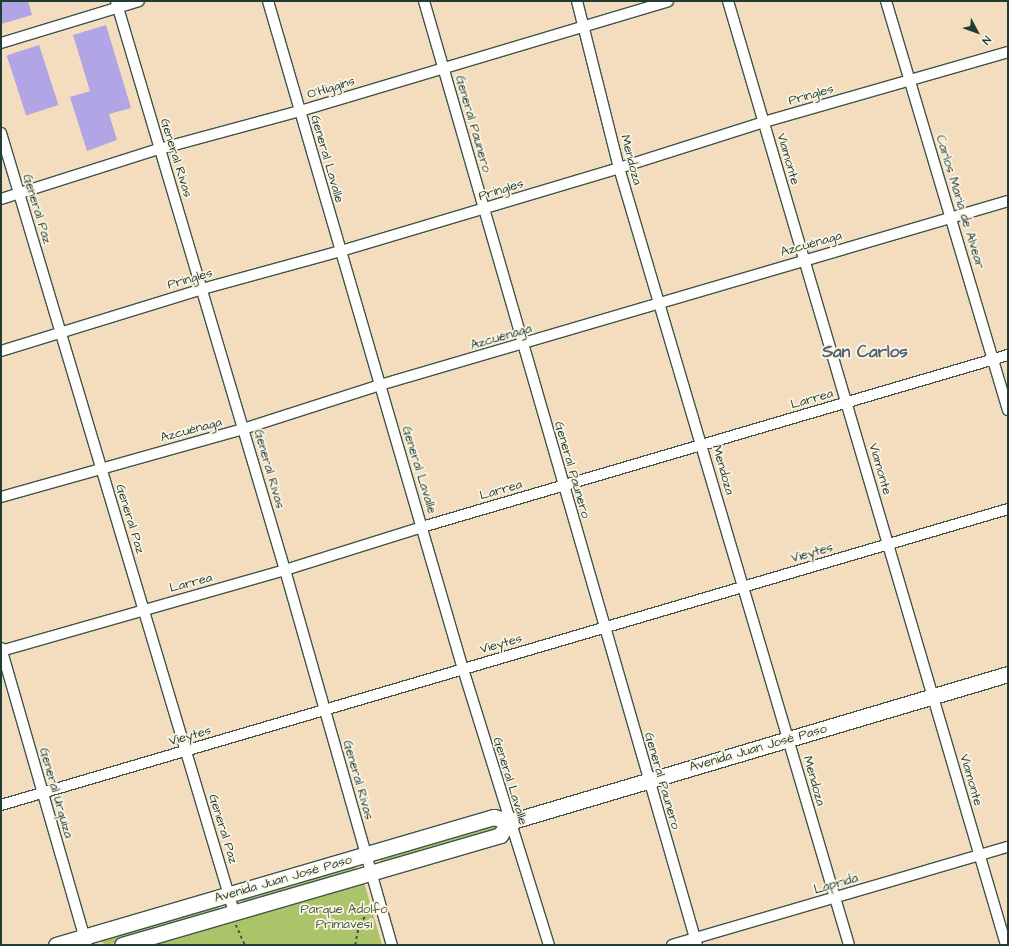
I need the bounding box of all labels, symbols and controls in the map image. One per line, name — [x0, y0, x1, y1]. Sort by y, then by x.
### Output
north arrow — [957, 12, 997, 52]
text: N — [979, 33, 994, 48]
street label: O'Higgins — [305, 73, 357, 103]
street label: General Paunero — [452, 74, 494, 174]
street label: Pringles — [787, 81, 835, 109]
street label: General Lavalle — [307, 113, 347, 205]
street label: General Rivas — [157, 117, 195, 199]
street label: Viamonte — [773, 131, 803, 187]
street label: Mendoza — [617, 133, 645, 187]
street label: Carlos María de Alvear — [932, 133, 988, 271]
street label: General Paz — [19, 172, 55, 246]
street label: Pringles — [477, 176, 525, 204]
street label: Azcuénaga — [779, 228, 843, 260]
street label: Pringles — [166, 265, 214, 293]
street label: Azcuénaga — [469, 321, 533, 353]
district label: San Carlos — [822, 343, 908, 363]
street label: Larrea — [789, 385, 835, 413]
street label: Azcuénaga — [159, 414, 223, 446]
street label: General Paunero — [551, 420, 593, 520]
street label: General Lavalle — [398, 424, 440, 516]
street label: General Rivas — [250, 428, 288, 510]
street label: Viamonte — [865, 441, 895, 497]
street label: Mendoza — [708, 443, 738, 497]
street label: Larrea — [478, 476, 524, 504]
street label: General Paz — [112, 482, 148, 556]
street label: Vieytes — [789, 540, 835, 566]
street label: Larrea — [168, 570, 214, 596]
street label: Vieytes — [478, 631, 524, 657]
street label: Avenida Juan José Paso — [687, 721, 829, 775]
street label: Vieytes — [167, 723, 213, 749]
street label: General Paunero — [641, 731, 683, 831]
street label: General Lavalle — [489, 735, 531, 827]
street label: General Rivas — [339, 739, 377, 821]
street label: General Urquiza — [36, 746, 76, 840]
street label: Viamonte — [956, 752, 986, 808]
street label: Mendoza — [799, 754, 829, 808]
street label: General Paz — [205, 792, 241, 866]
street label: Avenida Juan José Paso — [212, 852, 354, 906]
street label: Laprida — [812, 870, 860, 898]
park label: Parque Adolfo Primavesi — [301, 902, 387, 933]

